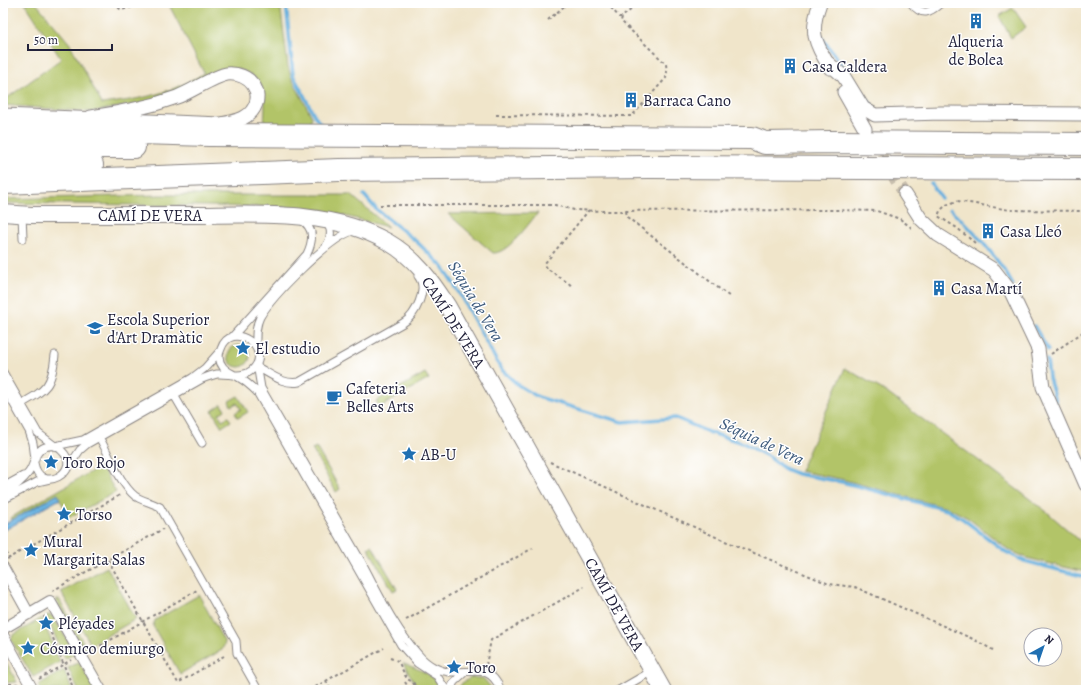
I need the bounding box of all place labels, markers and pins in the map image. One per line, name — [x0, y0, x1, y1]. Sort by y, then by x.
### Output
building icon: Alqueria de Bolea — [967, 12, 985, 30]
place label: Alqueria de Bolea — [947, 31, 1004, 71]
place label: Casa Caldera — [802, 56, 888, 78]
building icon: Casa Caldera — [781, 57, 799, 75]
place label: Barraca Cano — [643, 90, 731, 112]
building icon: Barraca Cano — [622, 91, 640, 109]
place label: Casa Lleó — [1000, 221, 1062, 243]
building icon: Casa Lleó — [979, 222, 997, 240]
place label: Casa Martí — [951, 278, 1022, 300]
building icon: Casa Martí — [930, 279, 948, 297]
place label: Escola Superior d'Art Dramàtic — [107, 309, 209, 349]
school or university icon: Escola Superior d'Art Dramàtic — [86, 319, 104, 337]
place label: El estudio — [255, 338, 320, 360]
place icon: El estudio — [234, 339, 252, 357]
place label: Cafeteria Belles Arts — [346, 378, 414, 418]
cafe icon: Cafeteria Belles Arts — [325, 388, 343, 406]
place label: AB-U — [420, 444, 456, 466]
place icon: AB-U — [400, 445, 418, 463]
place label: Toro Rojo — [63, 452, 125, 474]
place icon: Toro Rojo — [42, 453, 60, 471]
place label: Torso — [76, 504, 112, 526]
place icon: Torso — [55, 505, 73, 523]
place label: Mural Margarita Salas — [43, 531, 145, 571]
place icon: Mural Margarita Salas — [22, 541, 40, 559]
place label: Pléyades — [58, 613, 114, 635]
place icon: Pléyades — [37, 614, 55, 632]
place label: Cósmico demiurgo — [40, 638, 164, 660]
place icon: Cósmico demiurgo — [19, 639, 37, 657]
place label: Toro — [466, 657, 496, 679]
place icon: Toro — [445, 658, 463, 676]

